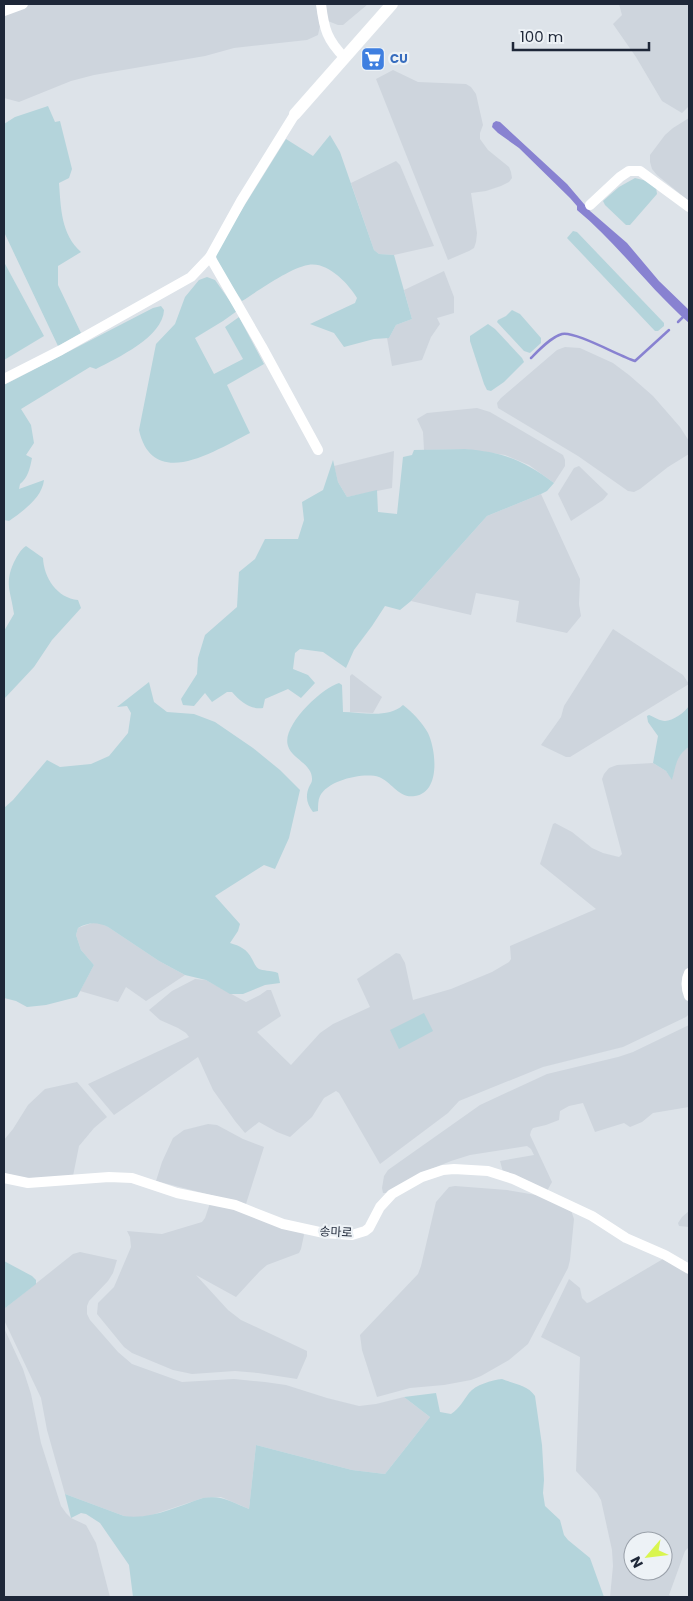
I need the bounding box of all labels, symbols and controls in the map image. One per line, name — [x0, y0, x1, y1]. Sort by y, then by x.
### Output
scale bar — [513, 20, 649, 52]
text: 100 m — [520, 26, 563, 47]
supermarket icon: CU — [360, 46, 386, 72]
place label: CU — [390, 50, 408, 67]
street label: 송마로 — [319, 1222, 353, 1241]
north arrow — [623, 1531, 673, 1581]
text: N — [625, 1553, 648, 1571]

